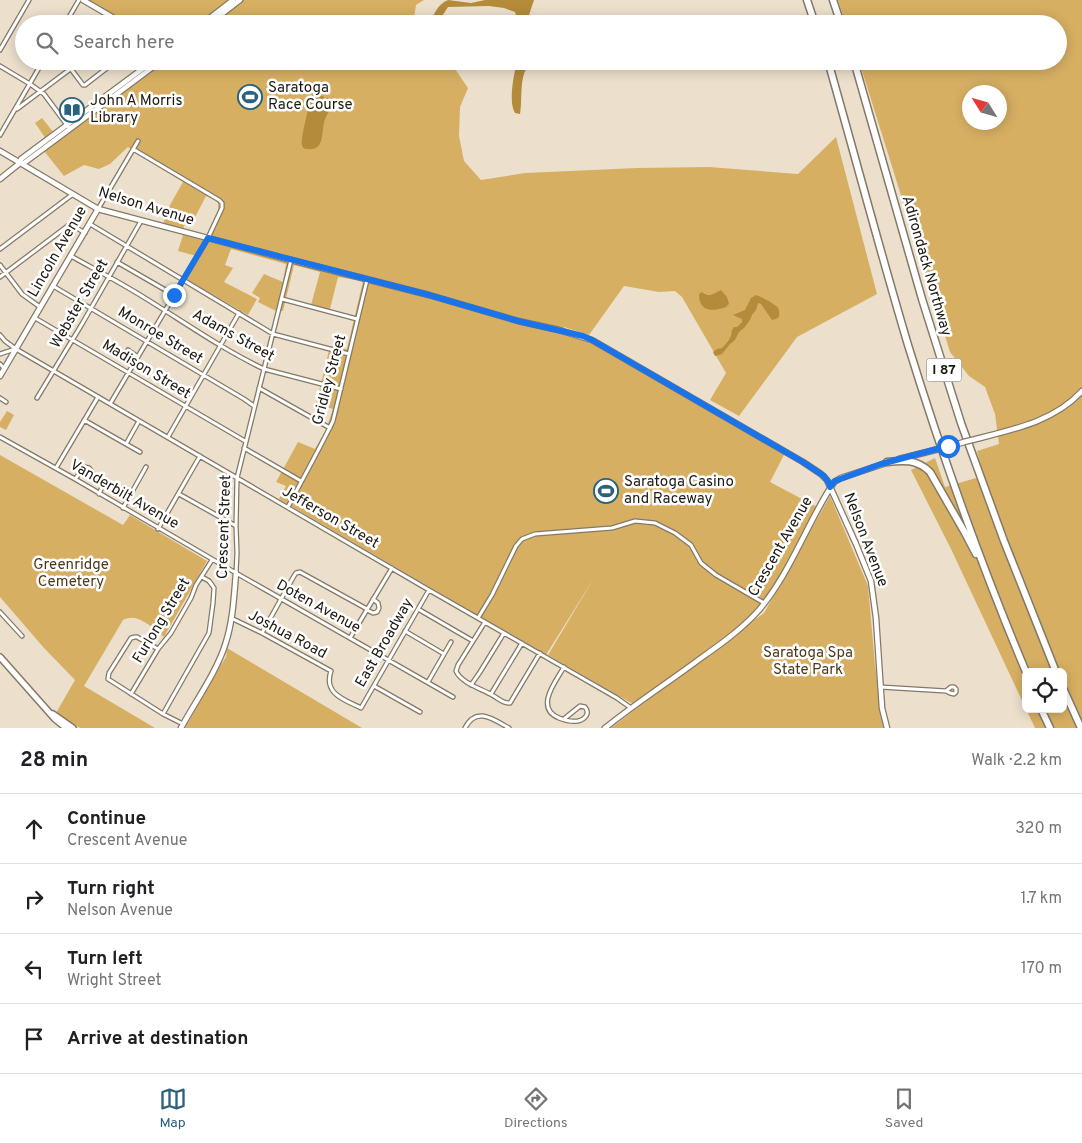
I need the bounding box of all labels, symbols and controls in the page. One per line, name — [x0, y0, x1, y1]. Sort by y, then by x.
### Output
search box — [15, 15, 1067, 70]
icon: search — [33, 29, 61, 57]
text: Search here — [73, 31, 175, 55]
place label: Saratoga Race Course — [268, 79, 353, 115]
sports icon: Saratoga Race Course — [237, 84, 263, 110]
north arrow — [962, 85, 1007, 130]
place label: John A Morris Library — [90, 92, 182, 128]
library icon: John A Morris Library — [59, 97, 85, 123]
street label: Nelson Avenue — [96, 183, 196, 231]
street label: Adirondack Northway — [897, 194, 955, 339]
street label: Lincoln Avenue — [24, 203, 92, 301]
street label: Webster Street — [47, 256, 113, 352]
route end — [163, 284, 186, 307]
street label: Monroe Street — [114, 303, 206, 369]
street label: Adams Street — [189, 306, 277, 366]
street label: Gridley Street — [309, 333, 351, 427]
street label: Madison Street — [98, 336, 194, 404]
road number: I 87 — [926, 358, 962, 382]
route start — [937, 435, 960, 458]
street label: Vanderbilt Avenue — [66, 456, 182, 534]
place label: Saratoga Casino and Raceway — [624, 473, 734, 509]
street label: Crescent Street — [214, 474, 236, 580]
sports icon: Saratoga Casino and Raceway — [593, 478, 619, 504]
street label: Jefferson Street — [278, 483, 382, 553]
street label: Nelson Avenue — [838, 490, 892, 590]
street label: Crescent Avenue — [745, 493, 817, 601]
park label: Greenridge Cemetery — [33, 556, 109, 592]
street label: Furlong Street — [129, 575, 195, 667]
street label: Doten Avenue — [272, 576, 364, 638]
street label: East Broadway — [352, 595, 418, 691]
street label: Joshua Road — [244, 606, 330, 664]
park label: Saratoga Spa State Park — [763, 644, 853, 680]
map controls — [1022, 668, 1067, 713]
button: locate — [1022, 668, 1067, 713]
text: 28 min — [20, 747, 88, 774]
text: Walk · 2.2 km — [971, 751, 1062, 771]
text: Continue — [67, 807, 146, 831]
icon: ahead — [20, 815, 48, 843]
text: 320 m — [1015, 819, 1062, 839]
text: Crescent Avenue — [67, 831, 187, 851]
text: Turn right — [67, 877, 155, 901]
icon: right — [20, 885, 48, 913]
text: 1.7 km — [1020, 889, 1062, 909]
text: Nelson Avenue — [67, 901, 173, 921]
text: Turn left — [67, 947, 143, 971]
icon: left — [20, 955, 48, 983]
text: 170 m — [1021, 959, 1062, 979]
text: Wright Street — [67, 971, 161, 991]
icon: arrive — [20, 1025, 48, 1053]
text: Arrive at destination — [67, 1027, 248, 1051]
tab: Map — [159, 1085, 187, 1132]
tab: Directions — [504, 1085, 568, 1132]
tab: Saved — [885, 1085, 923, 1132]

